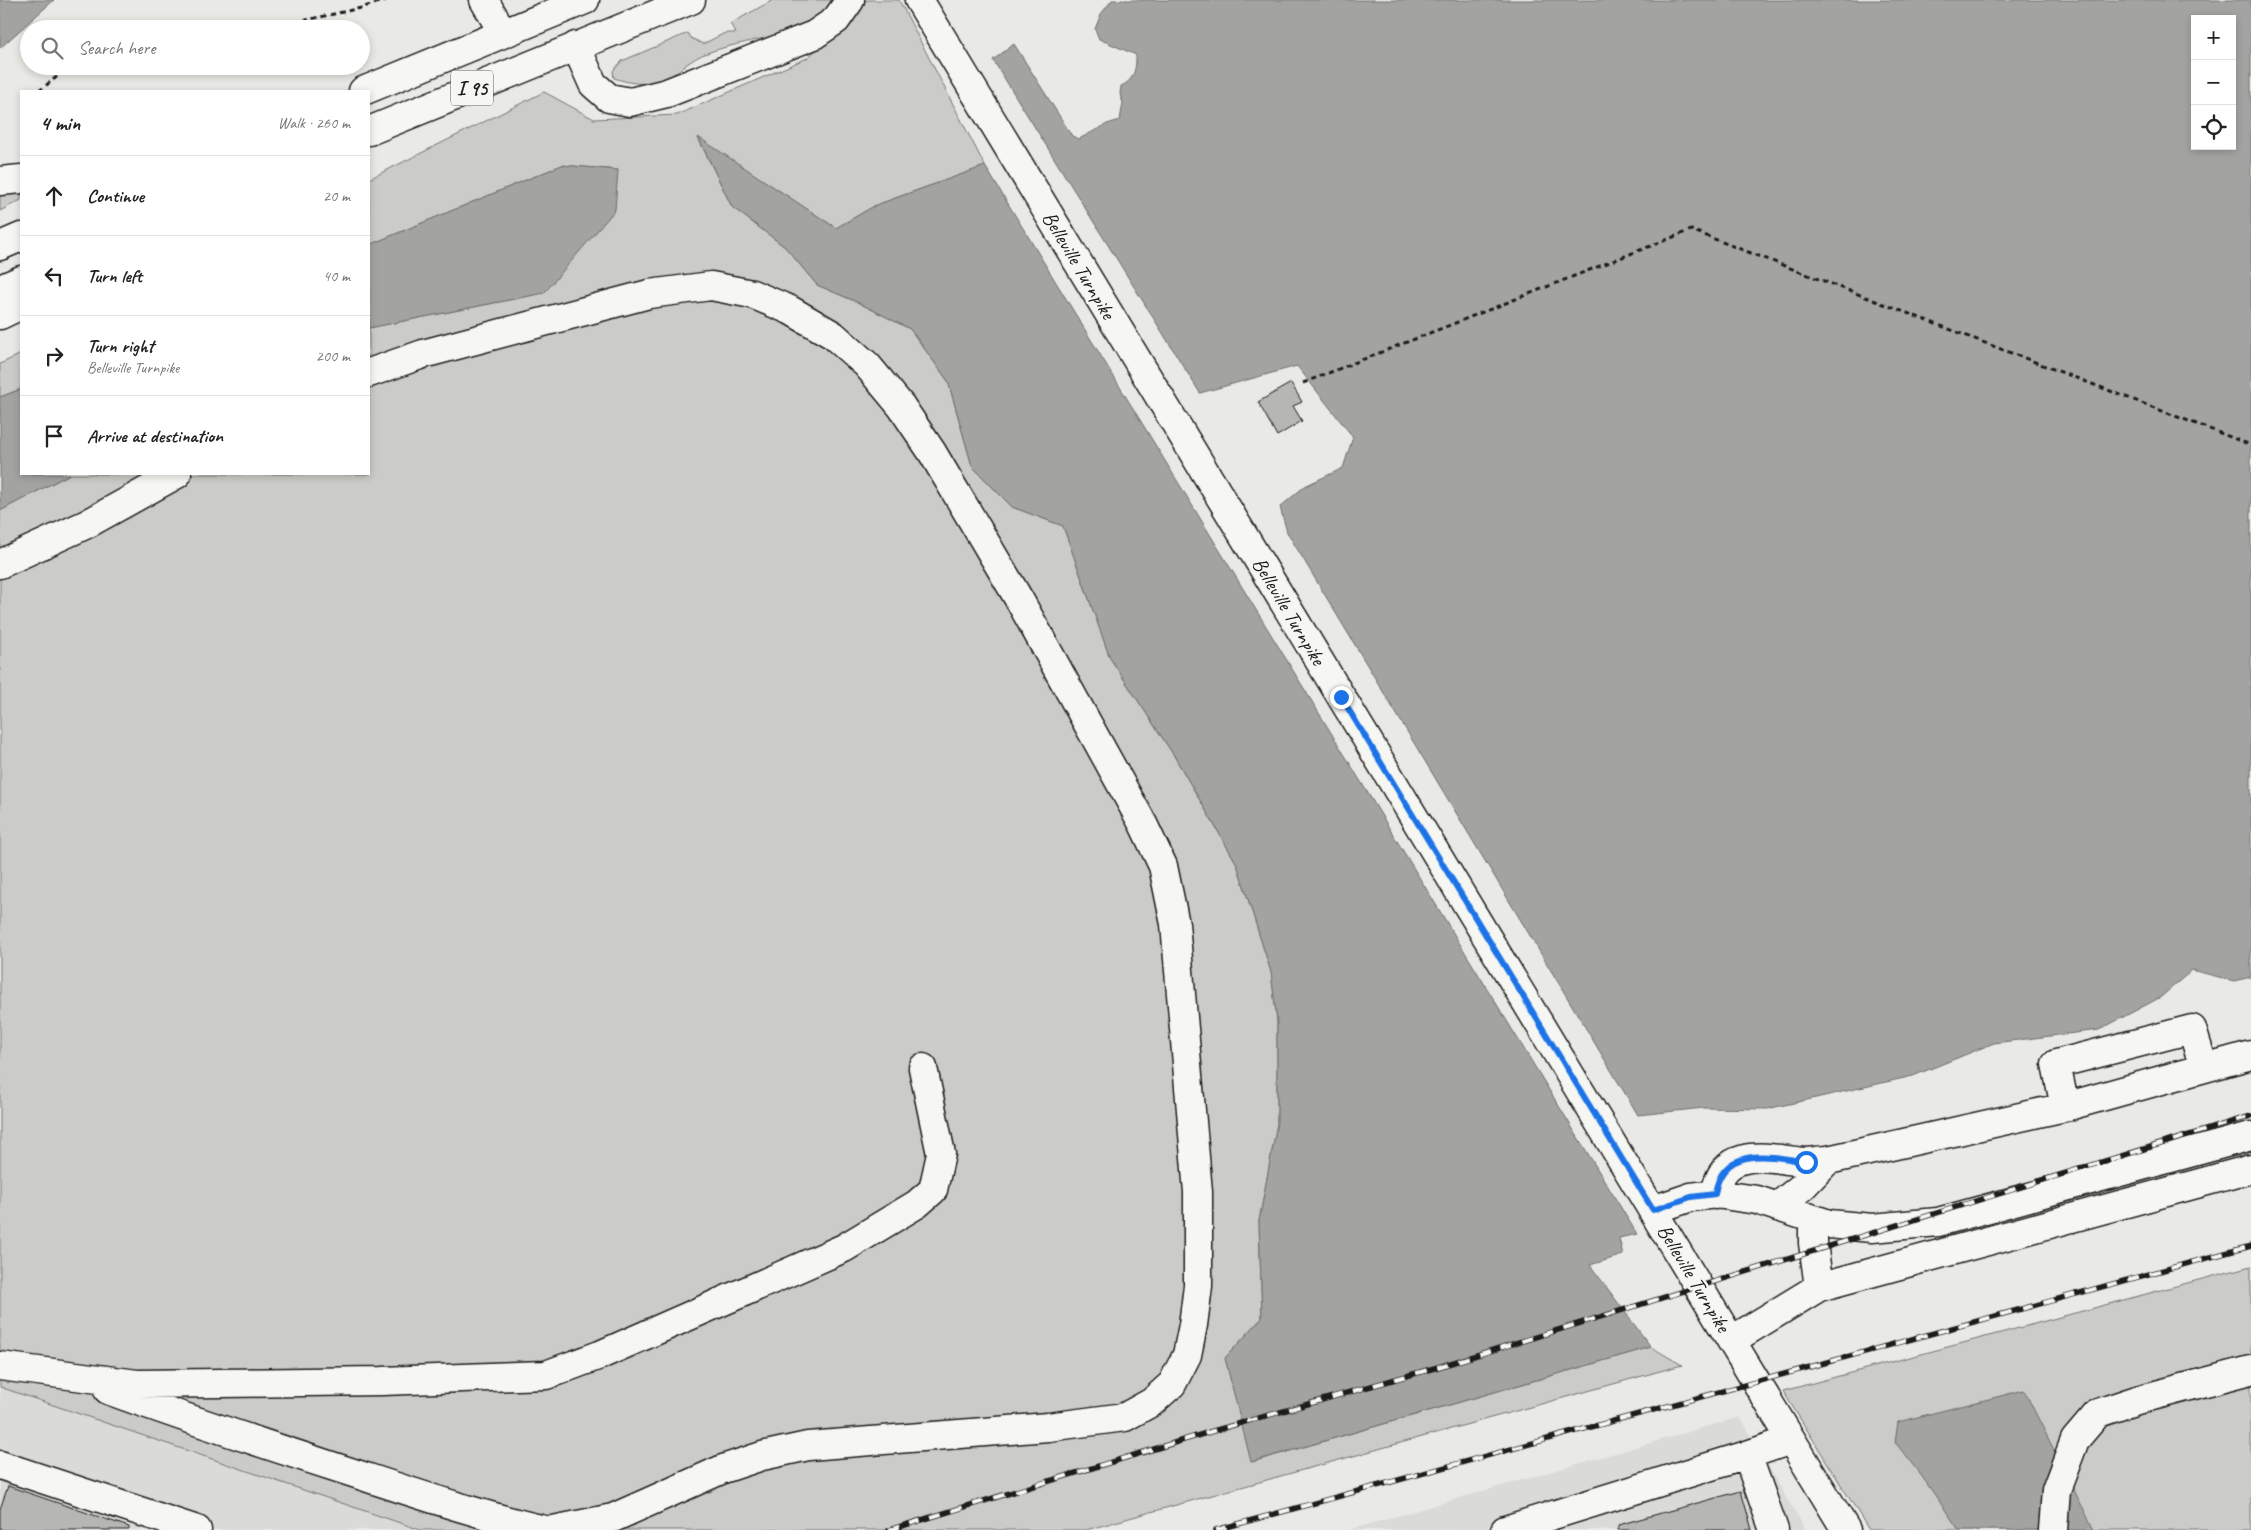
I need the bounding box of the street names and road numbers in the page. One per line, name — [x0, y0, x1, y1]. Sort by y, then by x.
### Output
road number: I 95 — [451, 70, 493, 106]
street label: Belleville Turnpike — [1037, 206, 1122, 325]
street label: Belleville Turnpike — [1247, 552, 1332, 671]
street label: Belleville Turnpike — [1652, 1219, 1737, 1338]

